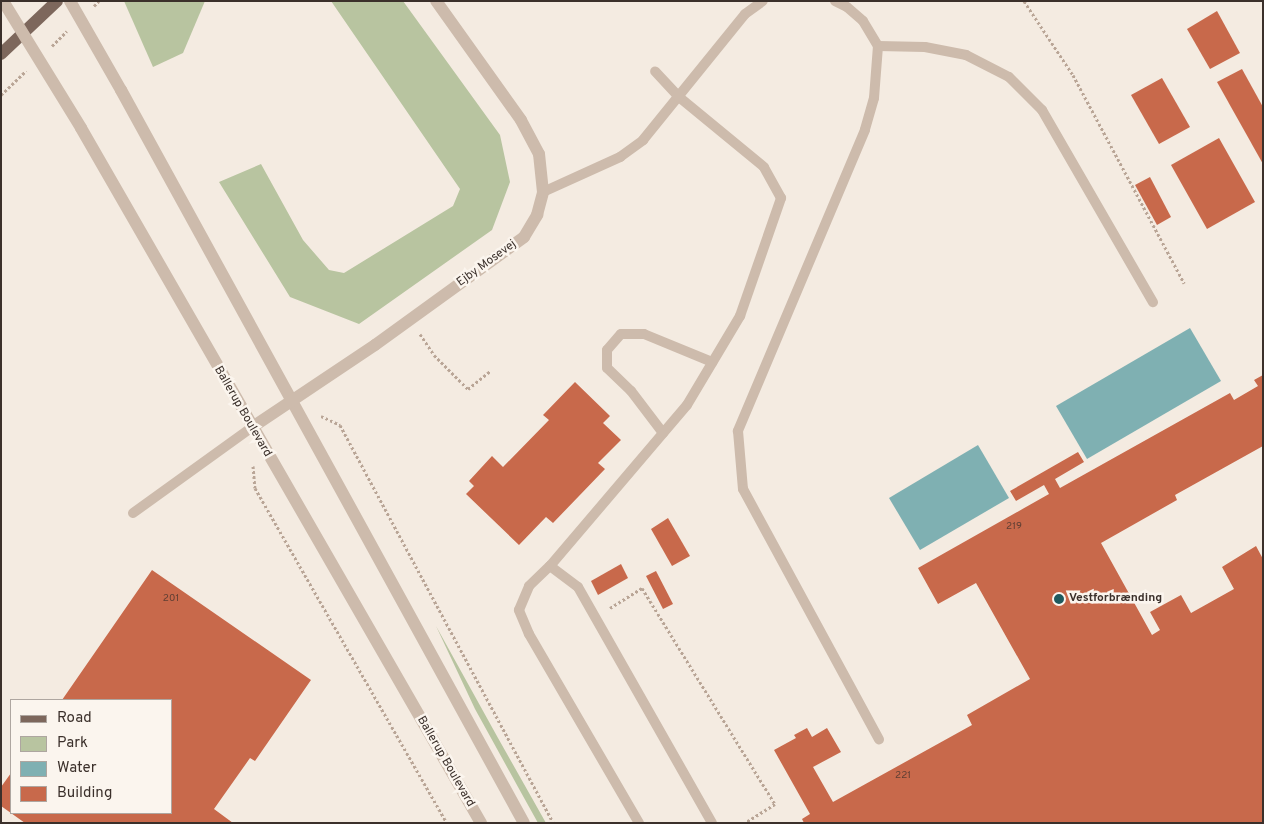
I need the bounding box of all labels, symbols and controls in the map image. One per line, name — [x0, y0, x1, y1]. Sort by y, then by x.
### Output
street label: Ejby Mosevej — [454, 238, 520, 290]
street label: Ballerup Boulevard — [210, 364, 274, 460]
house number: 219 — [1006, 521, 1022, 533]
place label: Vestforbrænding — [1069, 592, 1162, 606]
house number: 201 — [163, 593, 179, 605]
marker: Vestforbrænding — [1053, 593, 1065, 605]
legend — [10, 699, 172, 814]
text: Road — [57, 709, 92, 728]
street label: Ballerup Boulevard — [413, 714, 477, 810]
text: Park — [57, 734, 88, 753]
text: Water — [57, 759, 96, 778]
house number: 221 — [895, 770, 911, 782]
text: Building — [57, 784, 112, 803]

